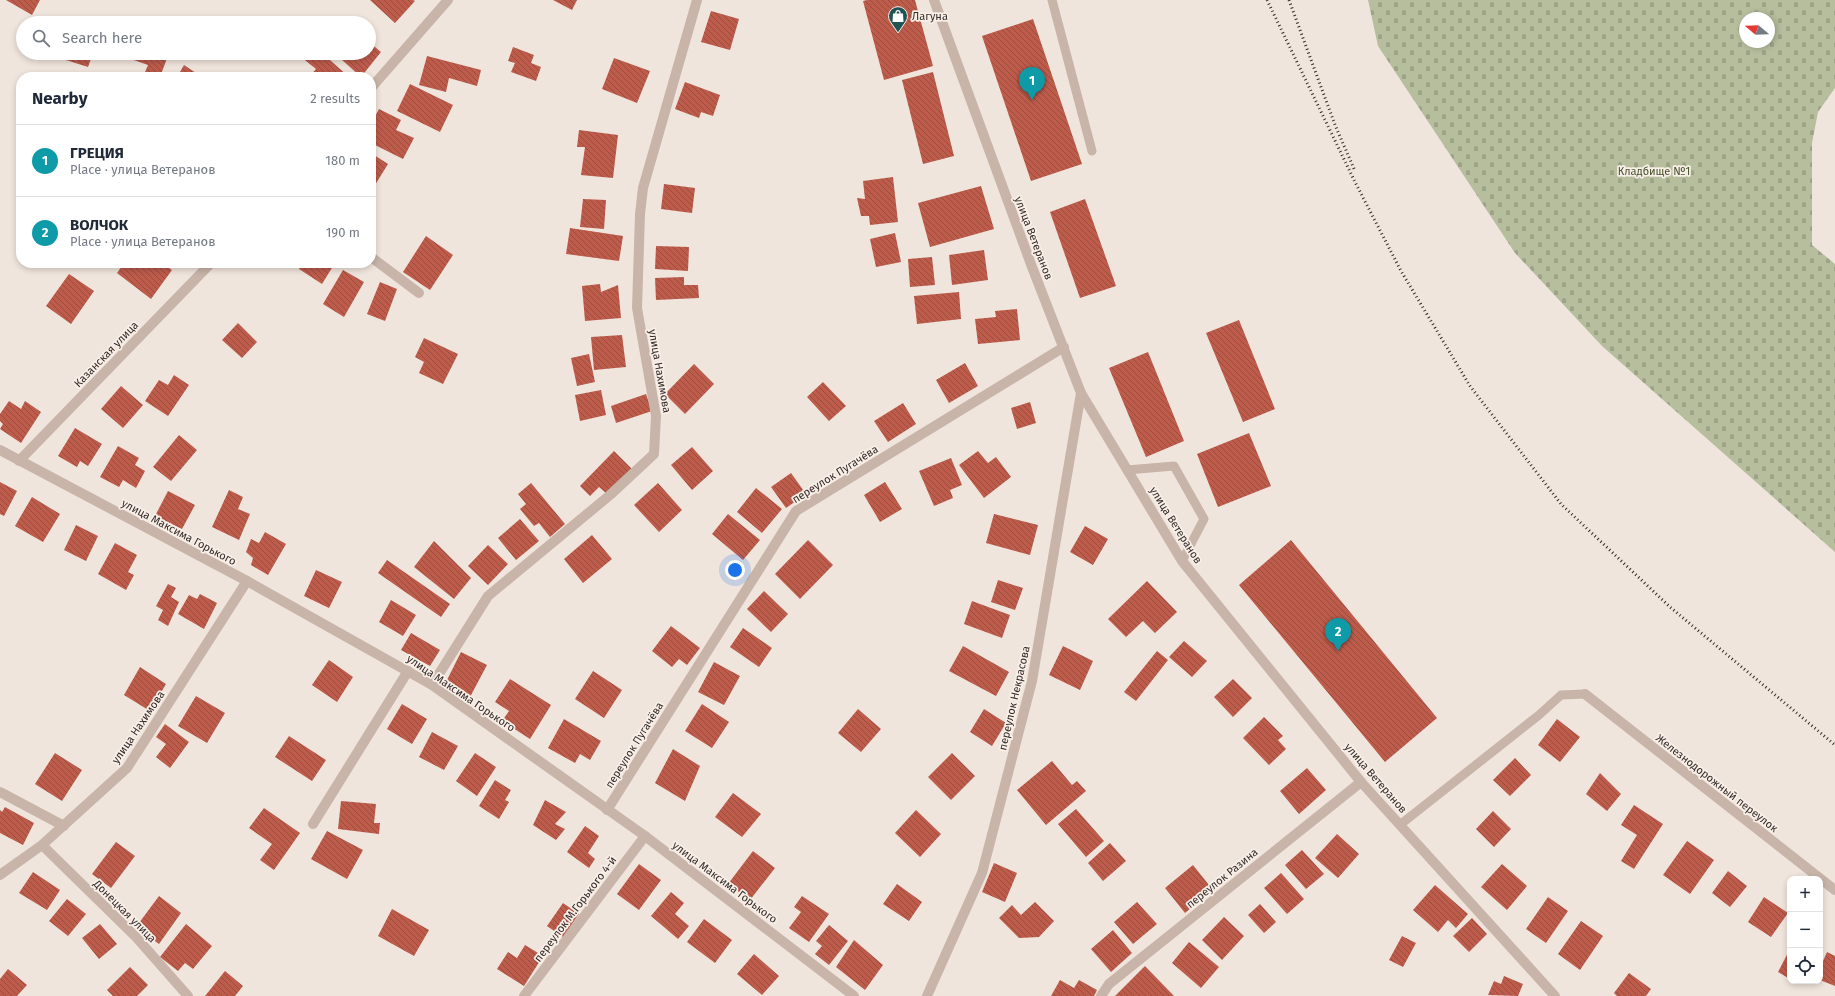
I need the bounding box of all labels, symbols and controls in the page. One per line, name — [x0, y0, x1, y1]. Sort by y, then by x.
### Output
shop icon: Лагуна — [887, 5, 909, 33]
place label: Лагуна — [912, 10, 948, 23]
north arrow — [1739, 12, 1775, 48]
search box — [16, 16, 376, 60]
icon: search — [30, 27, 52, 49]
text: Search here — [62, 29, 142, 47]
pin: 1 — [1019, 67, 1045, 100]
text: Nearby — [32, 88, 87, 109]
text: 2 results — [310, 91, 360, 106]
text: ГРЕЦИЯ — [70, 144, 124, 162]
text: 1 — [42, 153, 48, 168]
text: 180 m — [325, 153, 360, 168]
text: Place · улица Ветеранов — [70, 162, 216, 177]
park label: Кладбище №1 — [1618, 165, 1690, 178]
street label: улица Ветеранов — [1012, 195, 1055, 282]
text: ВОЛЧОК — [70, 216, 128, 234]
text: 2 — [42, 225, 48, 240]
text: 190 m — [326, 225, 360, 240]
text: Place · улица Ветеранов — [70, 234, 216, 249]
street label: Казанская улица — [72, 319, 141, 390]
street label: улица Нахимова — [646, 328, 673, 414]
street label: переулок Пугачёва — [790, 443, 881, 506]
street label: улица Ветеранов — [1147, 484, 1204, 566]
street label: улица Максима Горького — [119, 497, 238, 568]
your location — [725, 560, 745, 580]
pin: 2 — [1325, 618, 1351, 651]
street label: переулок Некрасова — [996, 645, 1033, 752]
street label: улица Максима Горького — [404, 652, 517, 735]
street label: улица Нахимова — [109, 688, 168, 766]
street label: переулок Пугачёва — [603, 700, 666, 791]
street label: Железнодорожный переулок — [1653, 732, 1781, 835]
street label: улица Ветеранов — [1342, 741, 1409, 816]
street label: улица Максима Горького — [670, 839, 780, 926]
street label: переулок Разина — [1184, 846, 1261, 911]
street label: переулок М.Горького 4-й — [531, 854, 619, 965]
map controls — [1787, 876, 1823, 984]
button: + — [1787, 876, 1823, 912]
street label: Донецкая улица — [90, 877, 159, 945]
button: − — [1787, 912, 1823, 948]
button: locate — [1787, 948, 1823, 984]

